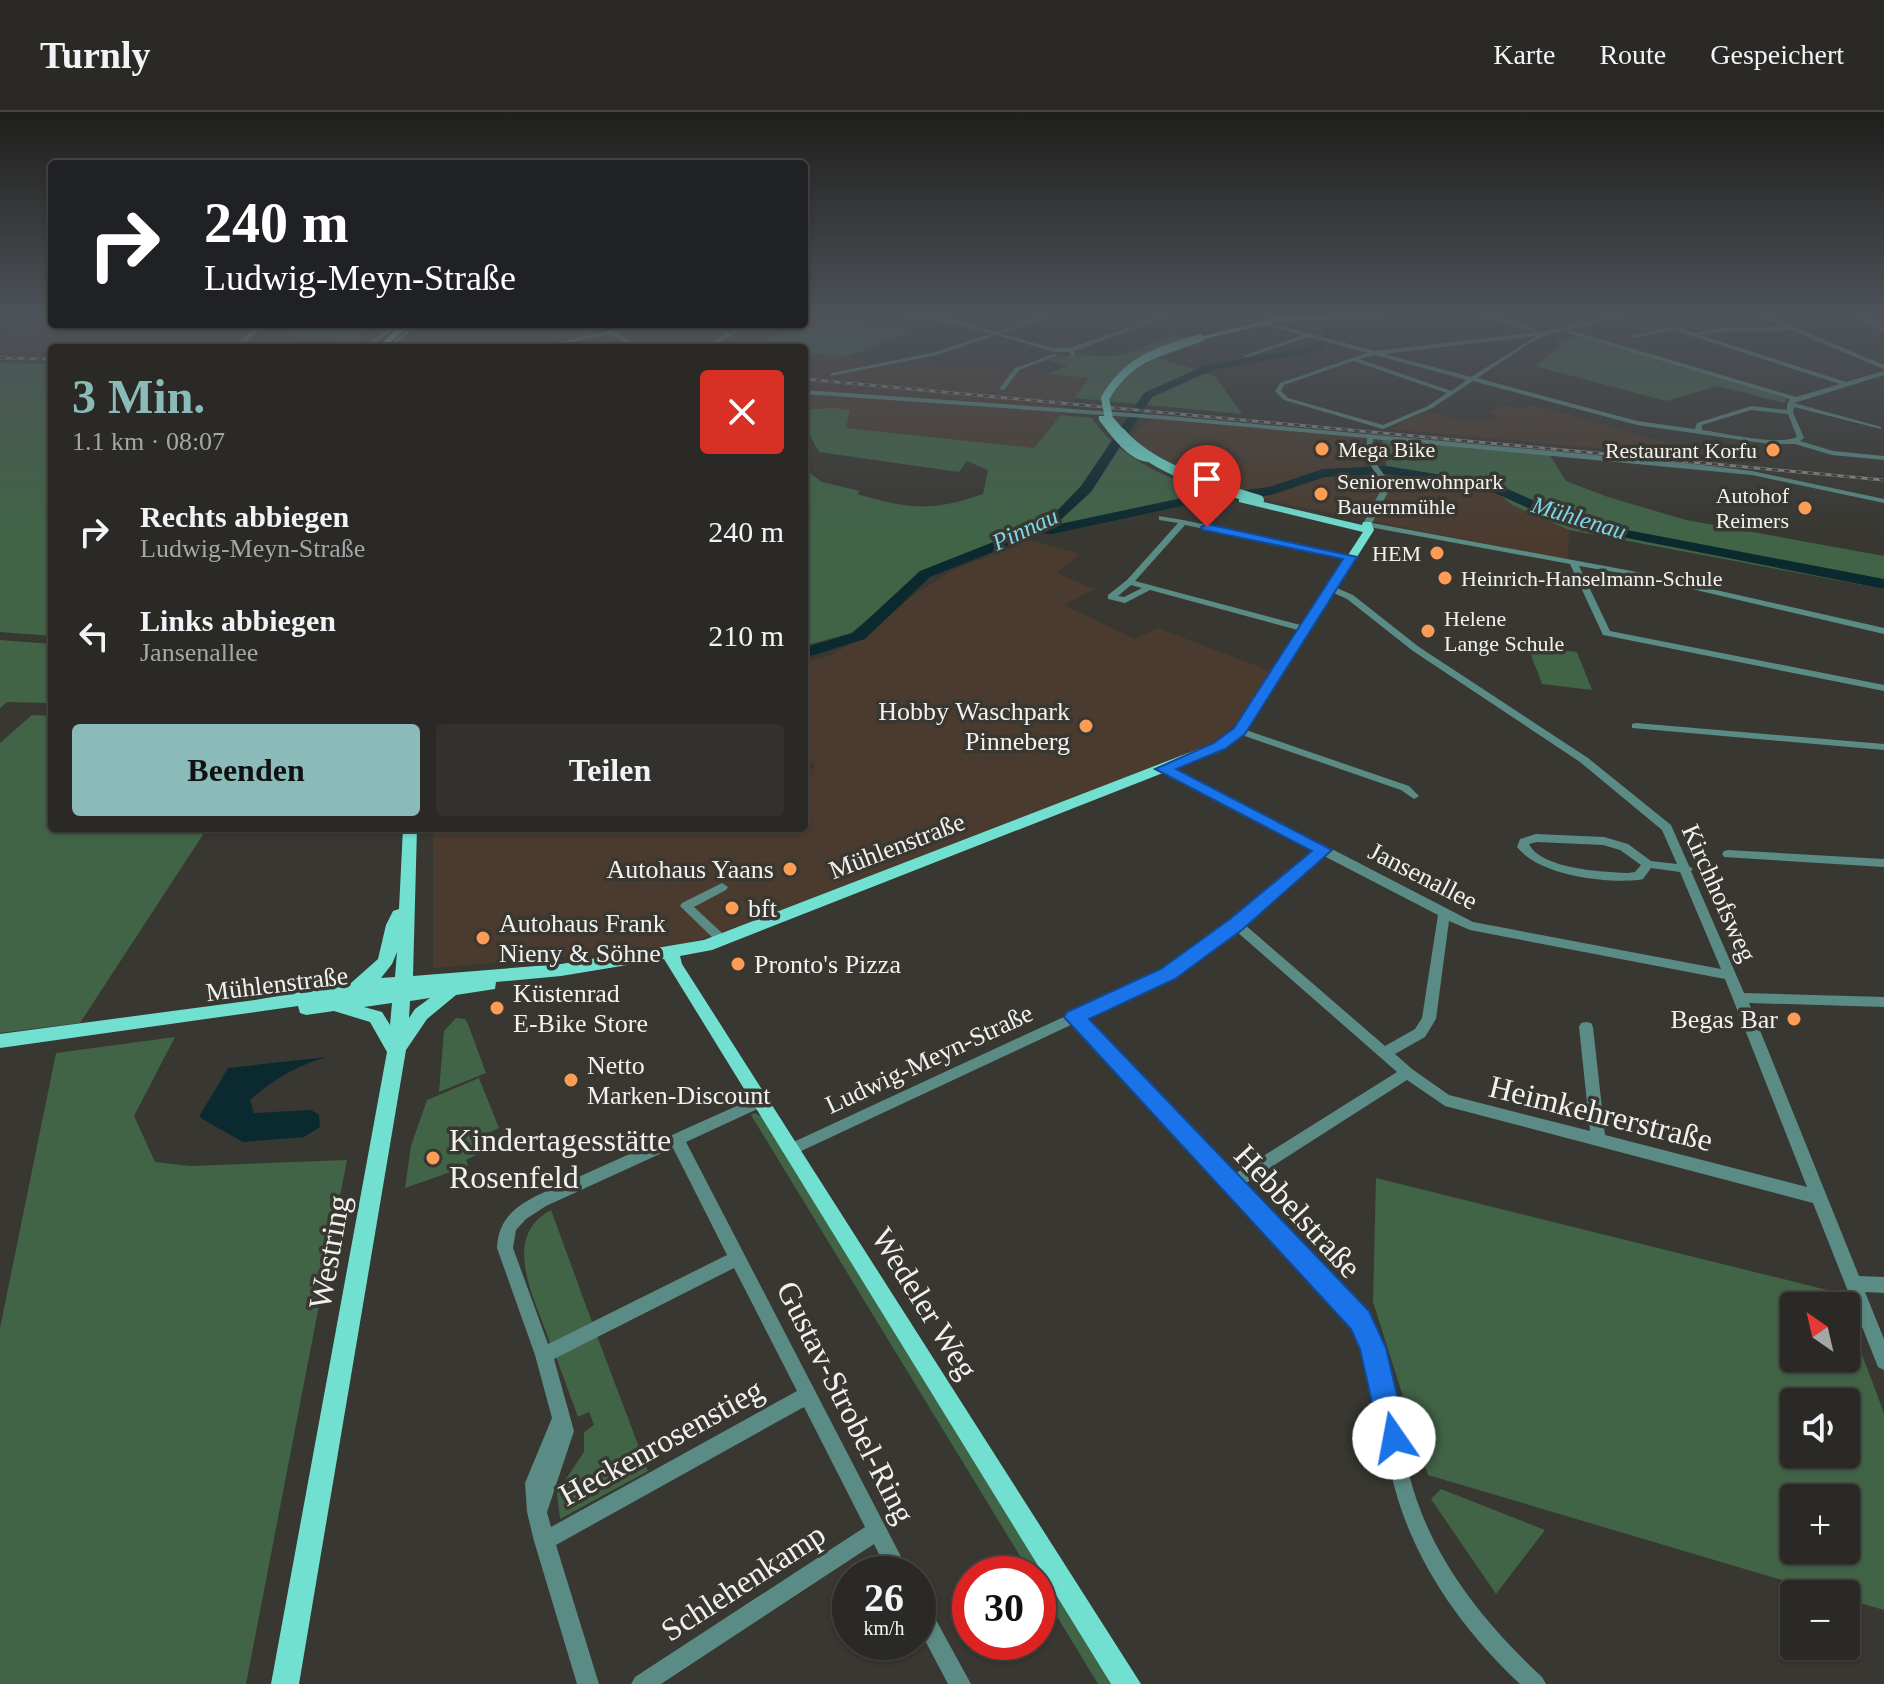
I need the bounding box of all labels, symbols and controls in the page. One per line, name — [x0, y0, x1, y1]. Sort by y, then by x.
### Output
text: Turnly — [40, 34, 151, 76]
text: Karte — [1493, 39, 1555, 70]
text: Route — [1599, 39, 1666, 70]
text: Gespeichert — [1710, 39, 1844, 70]
icon: right — [72, 192, 176, 296]
text: 240 m — [204, 192, 349, 254]
text: Ludwig-Meyn-Straße — [204, 258, 516, 298]
text: 3 Min. — [72, 370, 205, 423]
button: close — [700, 370, 784, 454]
text: 1.1 km · 08:07 — [72, 427, 225, 456]
place label: Mega Bike — [1338, 437, 1435, 462]
place label: Restaurant Korfu — [1605, 438, 1757, 463]
marker: Mega Bike — [1313, 440, 1331, 458]
marker: Restaurant Korfu — [1764, 441, 1782, 459]
pin — [1173, 445, 1241, 527]
icon: arrive — [1185, 457, 1229, 501]
place label: Seniorenwohnpark Bauernmühle — [1337, 469, 1503, 519]
place label: Autohof Reimers — [1716, 483, 1790, 533]
marker: Seniorenwohnpark Bauernmühle — [1312, 485, 1330, 503]
water label: Mühlenau — [1528, 491, 1629, 545]
marker: Autohof Reimers — [1796, 499, 1814, 517]
text: Rechts abbiegen — [140, 500, 349, 533]
water label: Pinnau — [987, 503, 1062, 556]
icon: right — [72, 510, 116, 554]
text: 240 m — [708, 515, 784, 548]
text: Ludwig-Meyn-Straße — [140, 534, 365, 563]
place label: HEM — [1372, 541, 1421, 566]
marker: HEM — [1428, 544, 1446, 562]
place label: Heinrich-Hanselmann-Schule — [1461, 566, 1722, 591]
marker: Heinrich-Hanselmann-Schule — [1436, 569, 1454, 587]
text: Links abbiegen — [140, 604, 336, 637]
place label: Helene Lange Schule — [1444, 606, 1564, 656]
icon: left — [72, 614, 116, 658]
text: 210 m — [708, 619, 784, 652]
marker: Helene Lange Schule — [1419, 622, 1437, 640]
text: Jansenallee — [140, 638, 258, 667]
place label: Hobby Waschpark Pinneberg — [878, 697, 1070, 756]
marker: Hobby Waschpark Pinneberg — [1077, 717, 1095, 735]
button: Beenden — [72, 724, 420, 816]
button: Teilen — [436, 724, 784, 816]
street label: Mühlenstraße — [825, 807, 969, 885]
street label: Kirchhofsweg — [1676, 820, 1762, 966]
street label: Jansenallee — [1364, 836, 1482, 916]
place label: Autohaus Yaans — [606, 855, 774, 884]
marker: Autohaus Yaans — [781, 860, 799, 878]
place label: bft — [748, 894, 778, 923]
marker: bft — [723, 899, 741, 917]
place label: Autohaus Frank Nieny & Söhne — [499, 909, 666, 968]
marker: Autohaus Frank Nieny & Söhne — [474, 929, 492, 947]
place label: Pronto's Pizza — [754, 950, 901, 979]
marker: Pronto's Pizza — [729, 955, 747, 973]
street label: Mühlenstraße — [204, 961, 350, 1007]
place label: Küstenrad E-Bike Store — [513, 979, 648, 1038]
street label: Ludwig-Meyn-Straße — [821, 998, 1037, 1120]
marker: Küstenrad E-Bike Store — [488, 999, 506, 1017]
place label: Begas Bar — [1670, 1005, 1778, 1034]
marker: Begas Bar — [1785, 1010, 1803, 1028]
place label: Netto Marken-Discount — [587, 1051, 771, 1110]
street label: Heimkehrerstraße — [1485, 1068, 1717, 1158]
marker: Netto Marken-Discount — [562, 1071, 580, 1089]
place label: Kindertagesstätte Rosenfeld — [449, 1122, 671, 1195]
street label: Hebbelstraße — [1227, 1137, 1369, 1285]
marker: Kindertagesstätte Rosenfeld — [424, 1149, 442, 1167]
street label: Westring — [301, 1192, 357, 1312]
street label: Wedeler Weg — [864, 1221, 986, 1385]
street label: Gustav-Strobel-Ring — [769, 1275, 923, 1529]
north arrow — [1780, 1292, 1860, 1372]
map controls — [1780, 1292, 1860, 1660]
street label: Heckenrosenstieg — [553, 1371, 769, 1513]
button: sound — [1780, 1388, 1860, 1468]
position arrow — [1352, 1396, 1436, 1480]
button: + — [1780, 1484, 1860, 1564]
street label: Schlehenkamp — [654, 1516, 832, 1648]
speed limit sign: 30 — [952, 1556, 1056, 1660]
text: 26 — [864, 1575, 904, 1620]
button: − — [1780, 1580, 1860, 1660]
text: km/h — [863, 1617, 905, 1639]

